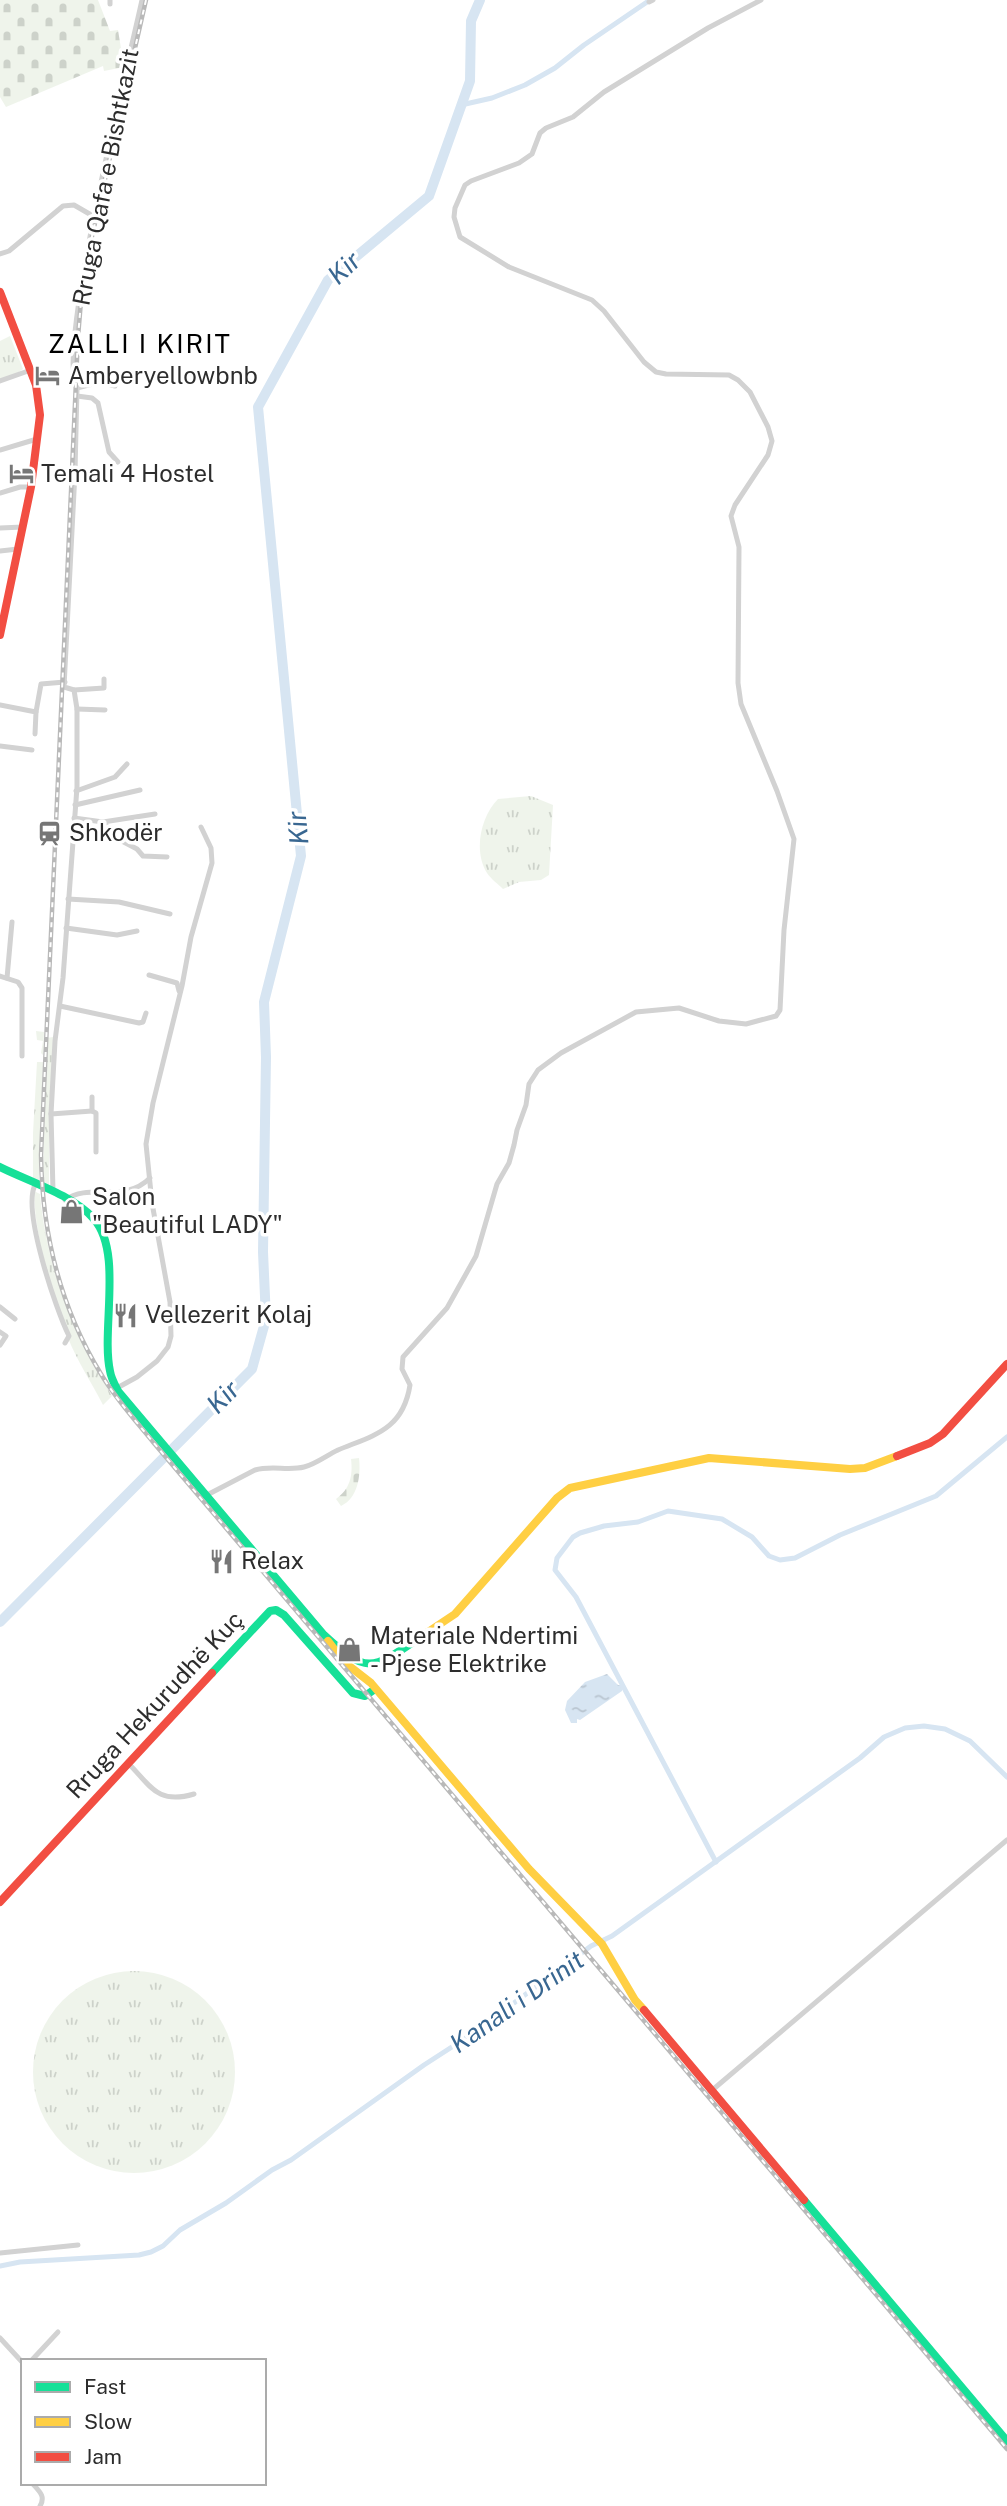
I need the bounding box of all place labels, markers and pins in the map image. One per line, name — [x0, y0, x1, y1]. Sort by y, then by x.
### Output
place label: Amberyellowbnb — [68, 361, 258, 389]
hotel icon: Amberyellowbnb — [34, 362, 62, 390]
place label: Temali 4 Hostel — [41, 459, 214, 487]
hotel icon: Temali 4 Hostel — [7, 460, 35, 488]
place label: Shkodër — [69, 818, 163, 846]
station icon: Shkodër — [35, 819, 63, 847]
place label: Salon "Beautiful LADY" — [92, 1182, 283, 1238]
shop icon: Salon "Beautiful LADY" — [58, 1197, 86, 1225]
place label: Vellezerit Kolaj — [145, 1300, 312, 1328]
restaurant icon: Vellezerit Kolaj — [111, 1301, 139, 1329]
place label: Relax — [241, 1546, 304, 1574]
restaurant icon: Relax — [207, 1547, 235, 1575]
place label: Materiale Ndertimi - Pjese Elektrike — [370, 1621, 578, 1677]
shop icon: Materiale Ndertimi - Pjese Elektrike — [336, 1636, 364, 1664]

